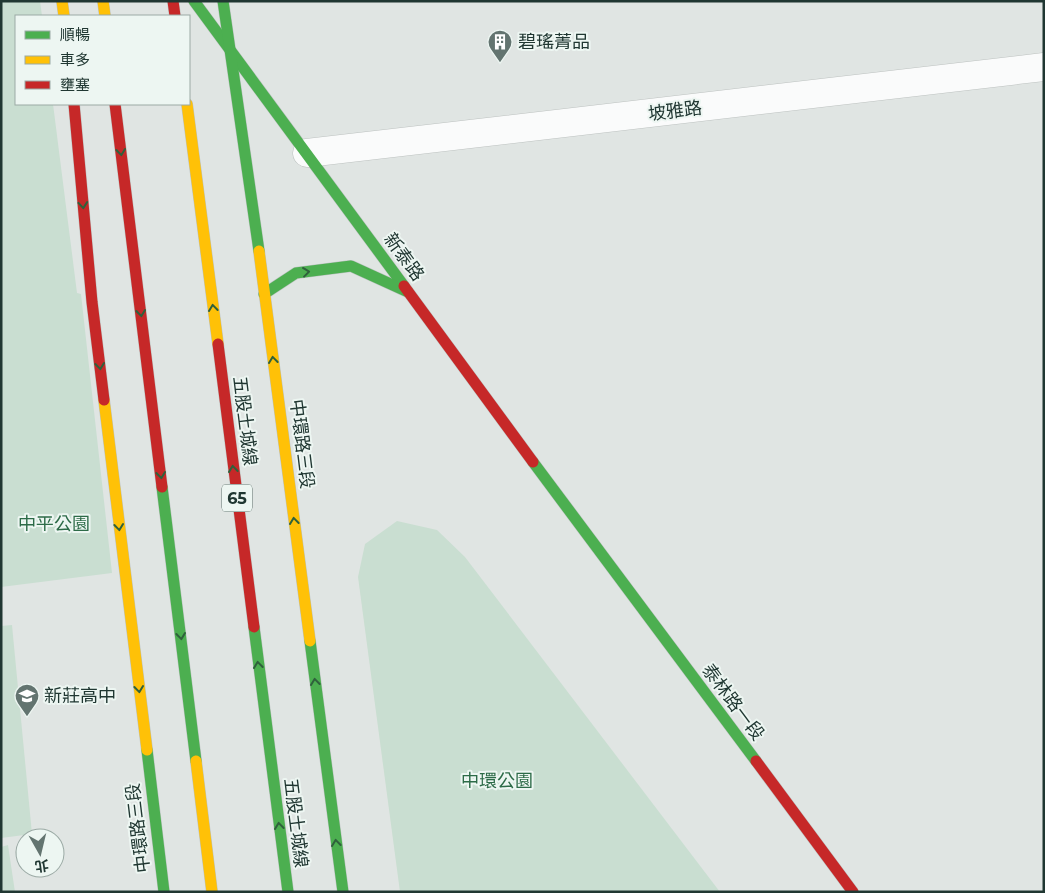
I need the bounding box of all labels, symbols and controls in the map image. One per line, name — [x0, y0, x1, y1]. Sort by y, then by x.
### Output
legend — [15, 15, 190, 105]
text: 順暢 — [60, 25, 90, 44]
building icon: 碧瑤菁品 — [487, 29, 513, 63]
place label: 碧瑤菁品 — [518, 31, 590, 53]
text: 車多 — [60, 50, 90, 69]
text: 壅塞 — [60, 75, 90, 94]
street label: 坡雅路 — [647, 97, 703, 125]
one-way arrow — [115, 148, 126, 156]
one-way arrow — [77, 201, 88, 209]
street label: 新泰路 — [379, 229, 429, 285]
one-way arrow — [303, 267, 311, 278]
one-way arrow — [208, 303, 219, 311]
one-way arrow — [135, 310, 146, 318]
one-way arrow — [268, 356, 279, 364]
one-way arrow — [94, 362, 105, 370]
street label: 五股土城線 — [229, 375, 261, 467]
street label: 中環路三段 — [286, 398, 318, 490]
one-way arrow — [228, 465, 239, 473]
one-way arrow — [155, 471, 166, 479]
road number: 65 — [222, 484, 252, 512]
park label: 中平公園 — [18, 513, 90, 535]
one-way arrow — [289, 517, 300, 525]
one-way arrow — [113, 524, 124, 532]
one-way arrow — [175, 632, 185, 640]
street label: 泰林路一段 — [697, 659, 769, 745]
one-way arrow — [254, 661, 264, 669]
one-way arrow — [310, 678, 321, 686]
school or university icon: 新莊高中 — [14, 683, 40, 717]
place label: 新莊高中 — [44, 685, 116, 707]
one-way arrow — [133, 685, 144, 693]
park label: 中環公園 — [461, 770, 533, 792]
street label: 五股土城線 — [280, 777, 312, 869]
street label: 中環路三段 — [122, 782, 154, 874]
one-way arrow — [274, 822, 285, 830]
north arrow — [15, 828, 65, 878]
one-way arrow — [332, 839, 342, 848]
text: 北 — [34, 856, 50, 876]

